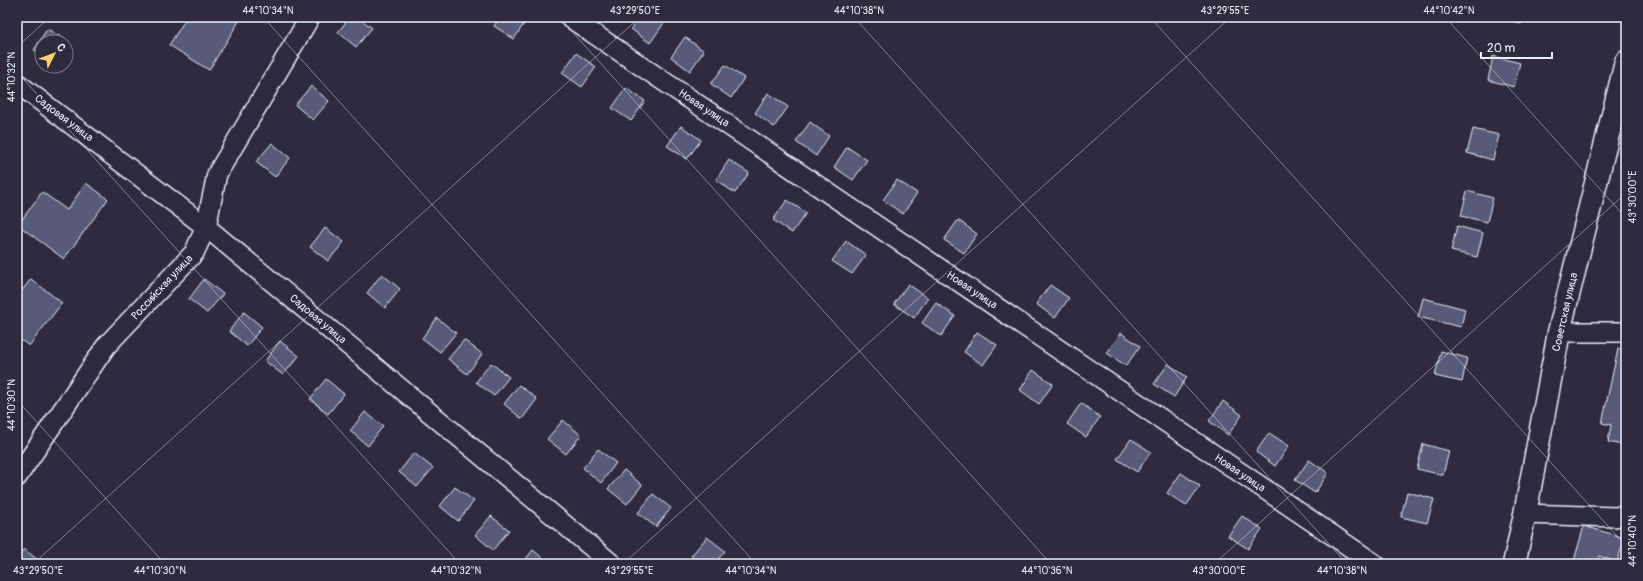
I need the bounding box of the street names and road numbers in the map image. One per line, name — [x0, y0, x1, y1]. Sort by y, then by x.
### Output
street label: Новая улица — [676, 86, 732, 130]
street label: Садовая улица — [32, 92, 96, 144]
street label: Российская улица — [129, 252, 195, 322]
street label: Новая улица — [944, 268, 1000, 312]
street label: Советская улица — [1550, 271, 1580, 353]
street label: Садовая улица — [287, 292, 349, 346]
street label: Новая улица — [1212, 451, 1268, 495]

